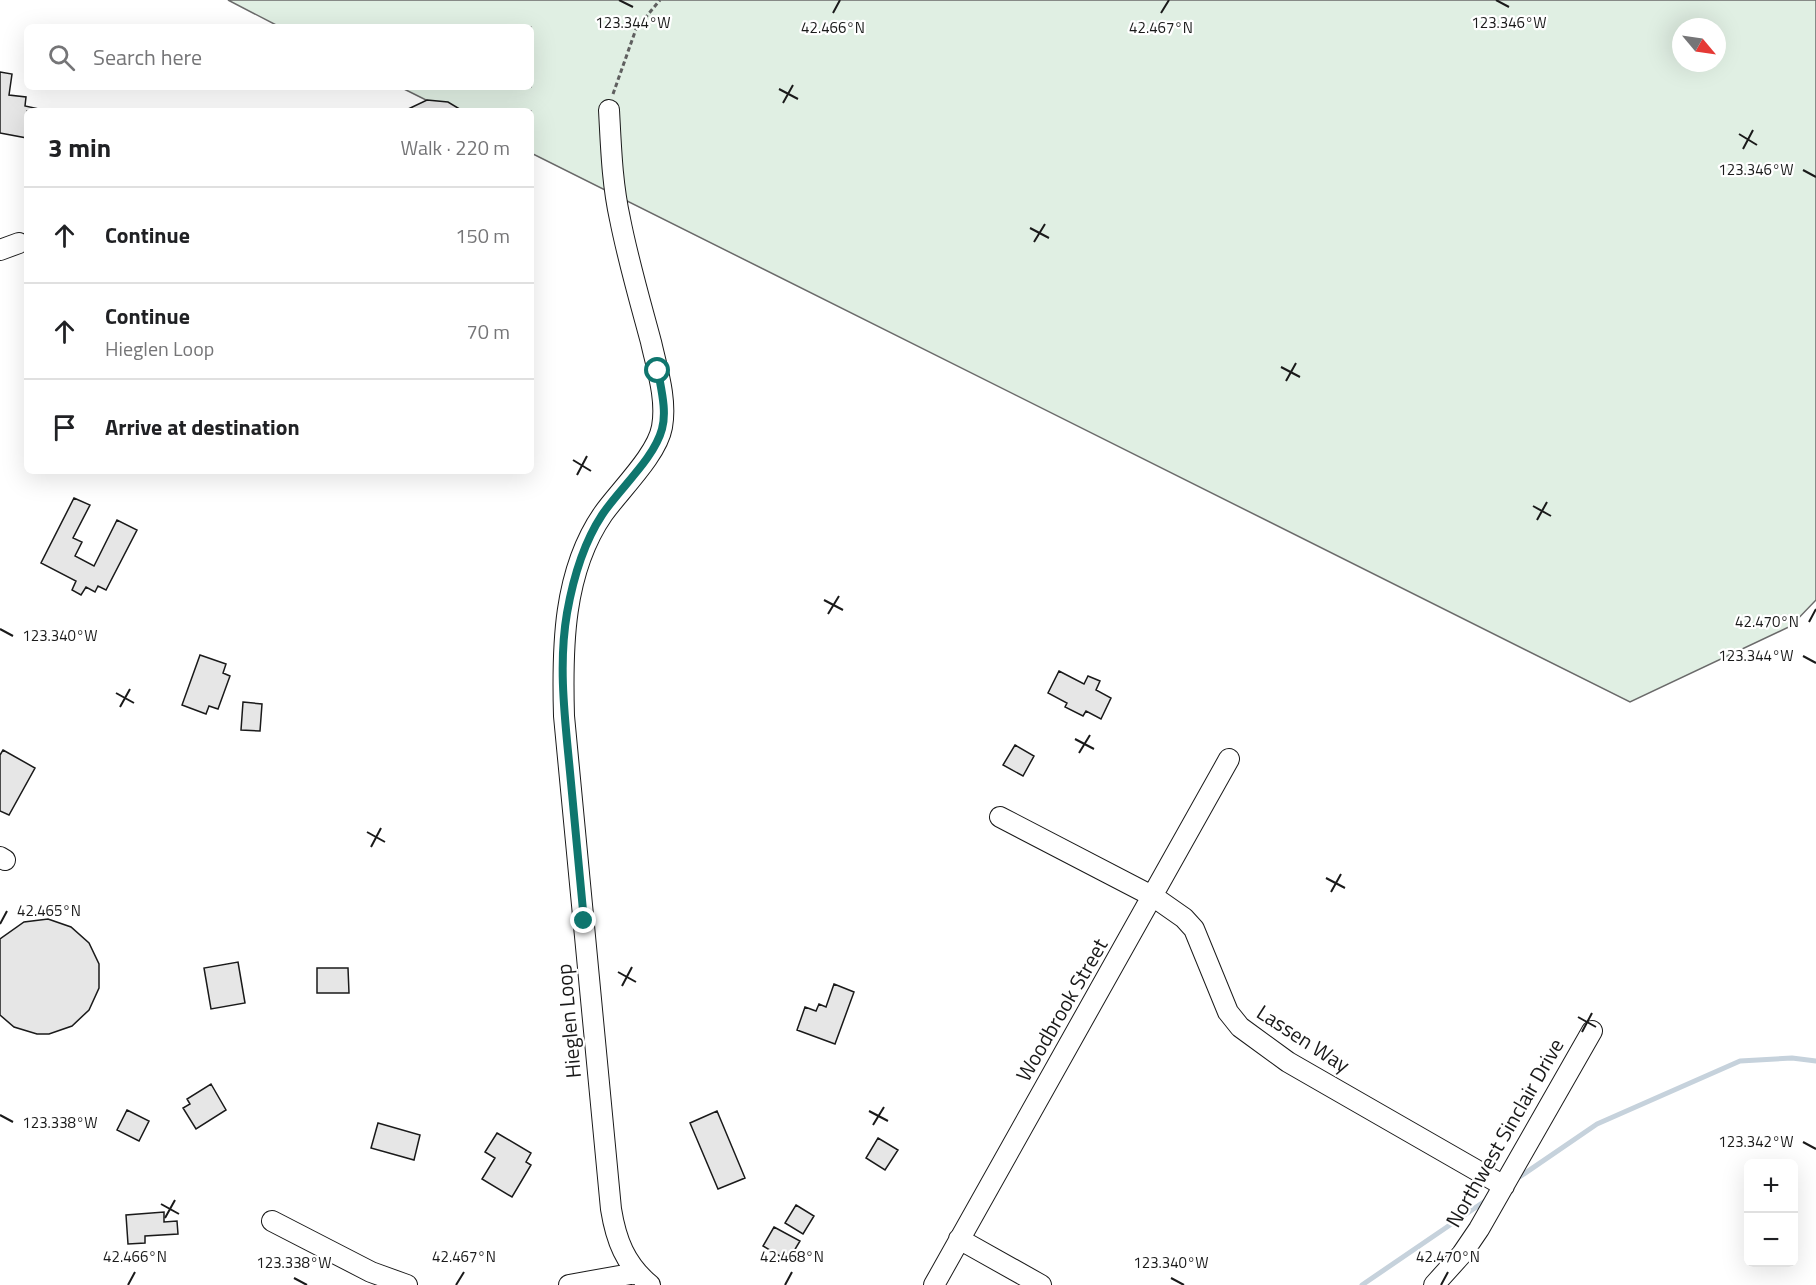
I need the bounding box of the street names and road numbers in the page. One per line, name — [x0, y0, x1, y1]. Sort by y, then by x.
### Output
street label: Woodbrook Street — [1007, 931, 1115, 1087]
street label: Hieglen Loop — [547, 963, 589, 1080]
street label: Lassen Way — [1251, 996, 1356, 1080]
street label: Northwest Sinclair Drive — [1437, 1032, 1571, 1233]

